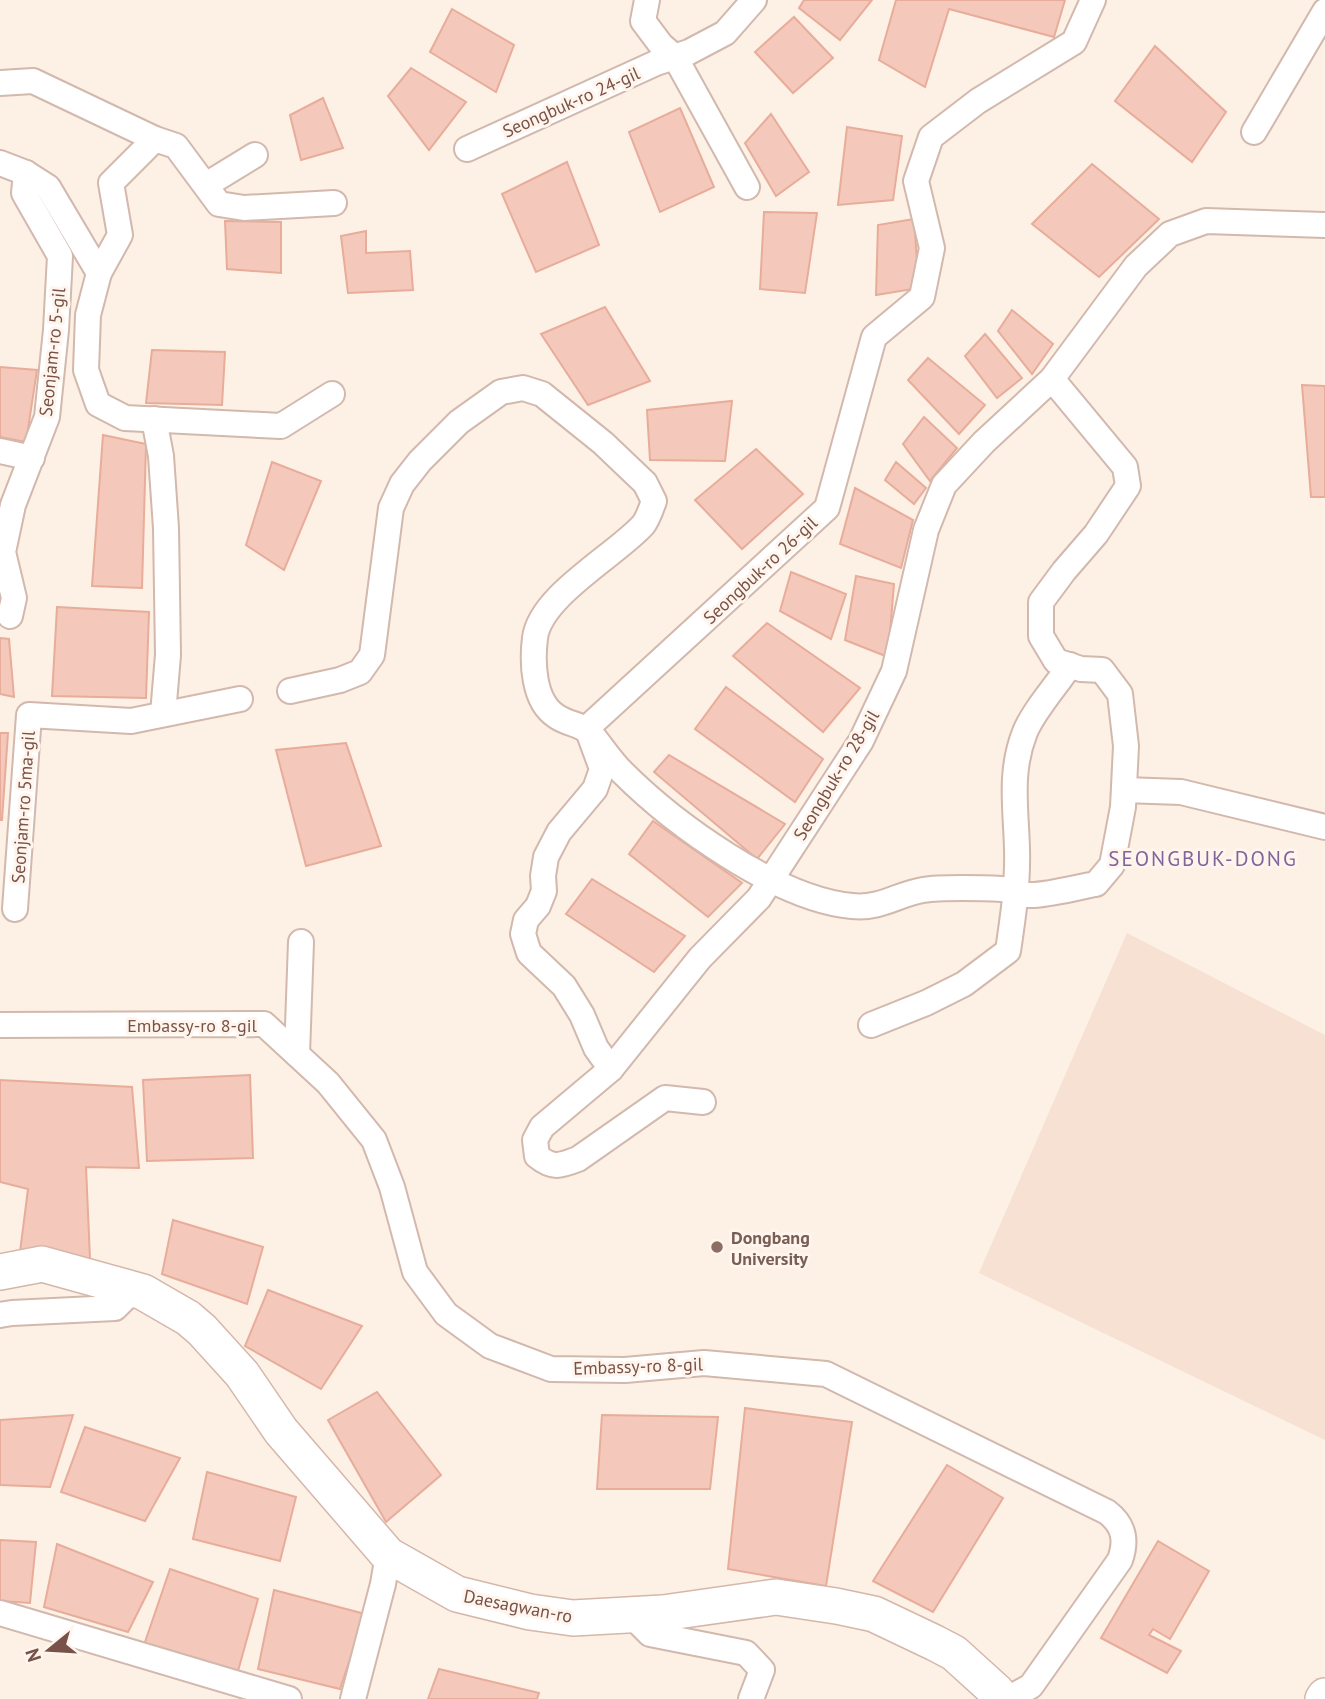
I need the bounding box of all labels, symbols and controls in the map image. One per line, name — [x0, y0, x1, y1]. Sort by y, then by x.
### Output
street label: Seongbuk-ro 24-gil — [499, 61, 644, 143]
street label: Seonjam-ro 5-gil — [34, 286, 70, 418]
street label: Seongbuk-ro 26-gil — [698, 511, 822, 629]
street label: Seongbuk-ro 28-gil — [788, 705, 884, 844]
street label: Seonjam-ro 5ma-gil — [6, 729, 40, 884]
district label: SEONGBUK-DONG — [1108, 845, 1298, 872]
street label: Embassy-ro 8-gil — [127, 1014, 258, 1037]
place label: Dongbang University — [731, 1226, 810, 1270]
marker: Dongbang University — [709, 1239, 725, 1255]
street label: Embassy-ro 8-gil — [573, 1352, 704, 1380]
street label: Daesagwan-ro — [462, 1584, 574, 1628]
north arrow — [14, 1615, 84, 1685]
text: N — [19, 1646, 46, 1665]

